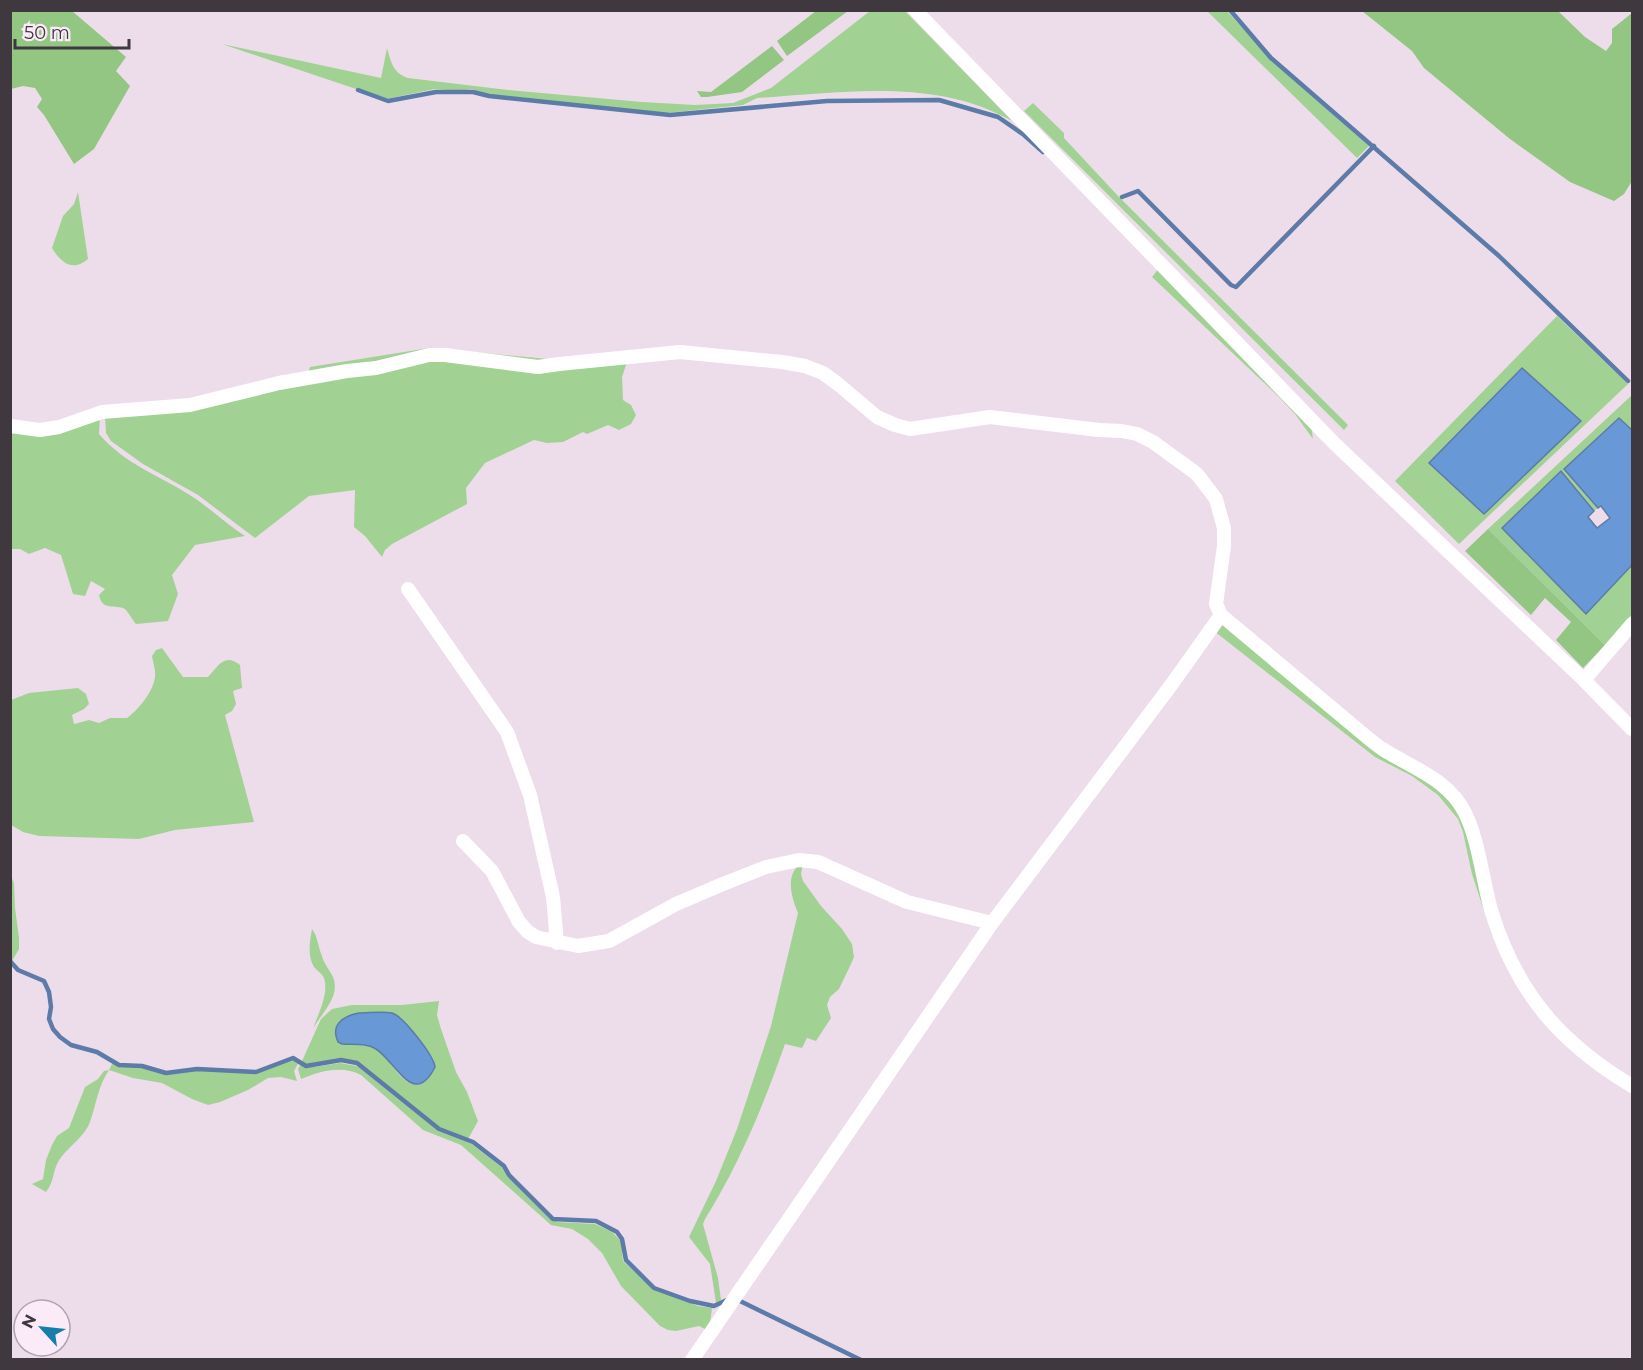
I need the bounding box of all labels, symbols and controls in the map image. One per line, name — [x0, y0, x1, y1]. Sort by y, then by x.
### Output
scale bar — [15, 12, 129, 50]
text: 50 m — [24, 22, 70, 44]
north arrow — [12, 1298, 72, 1358]
text: N — [18, 1311, 40, 1331]

